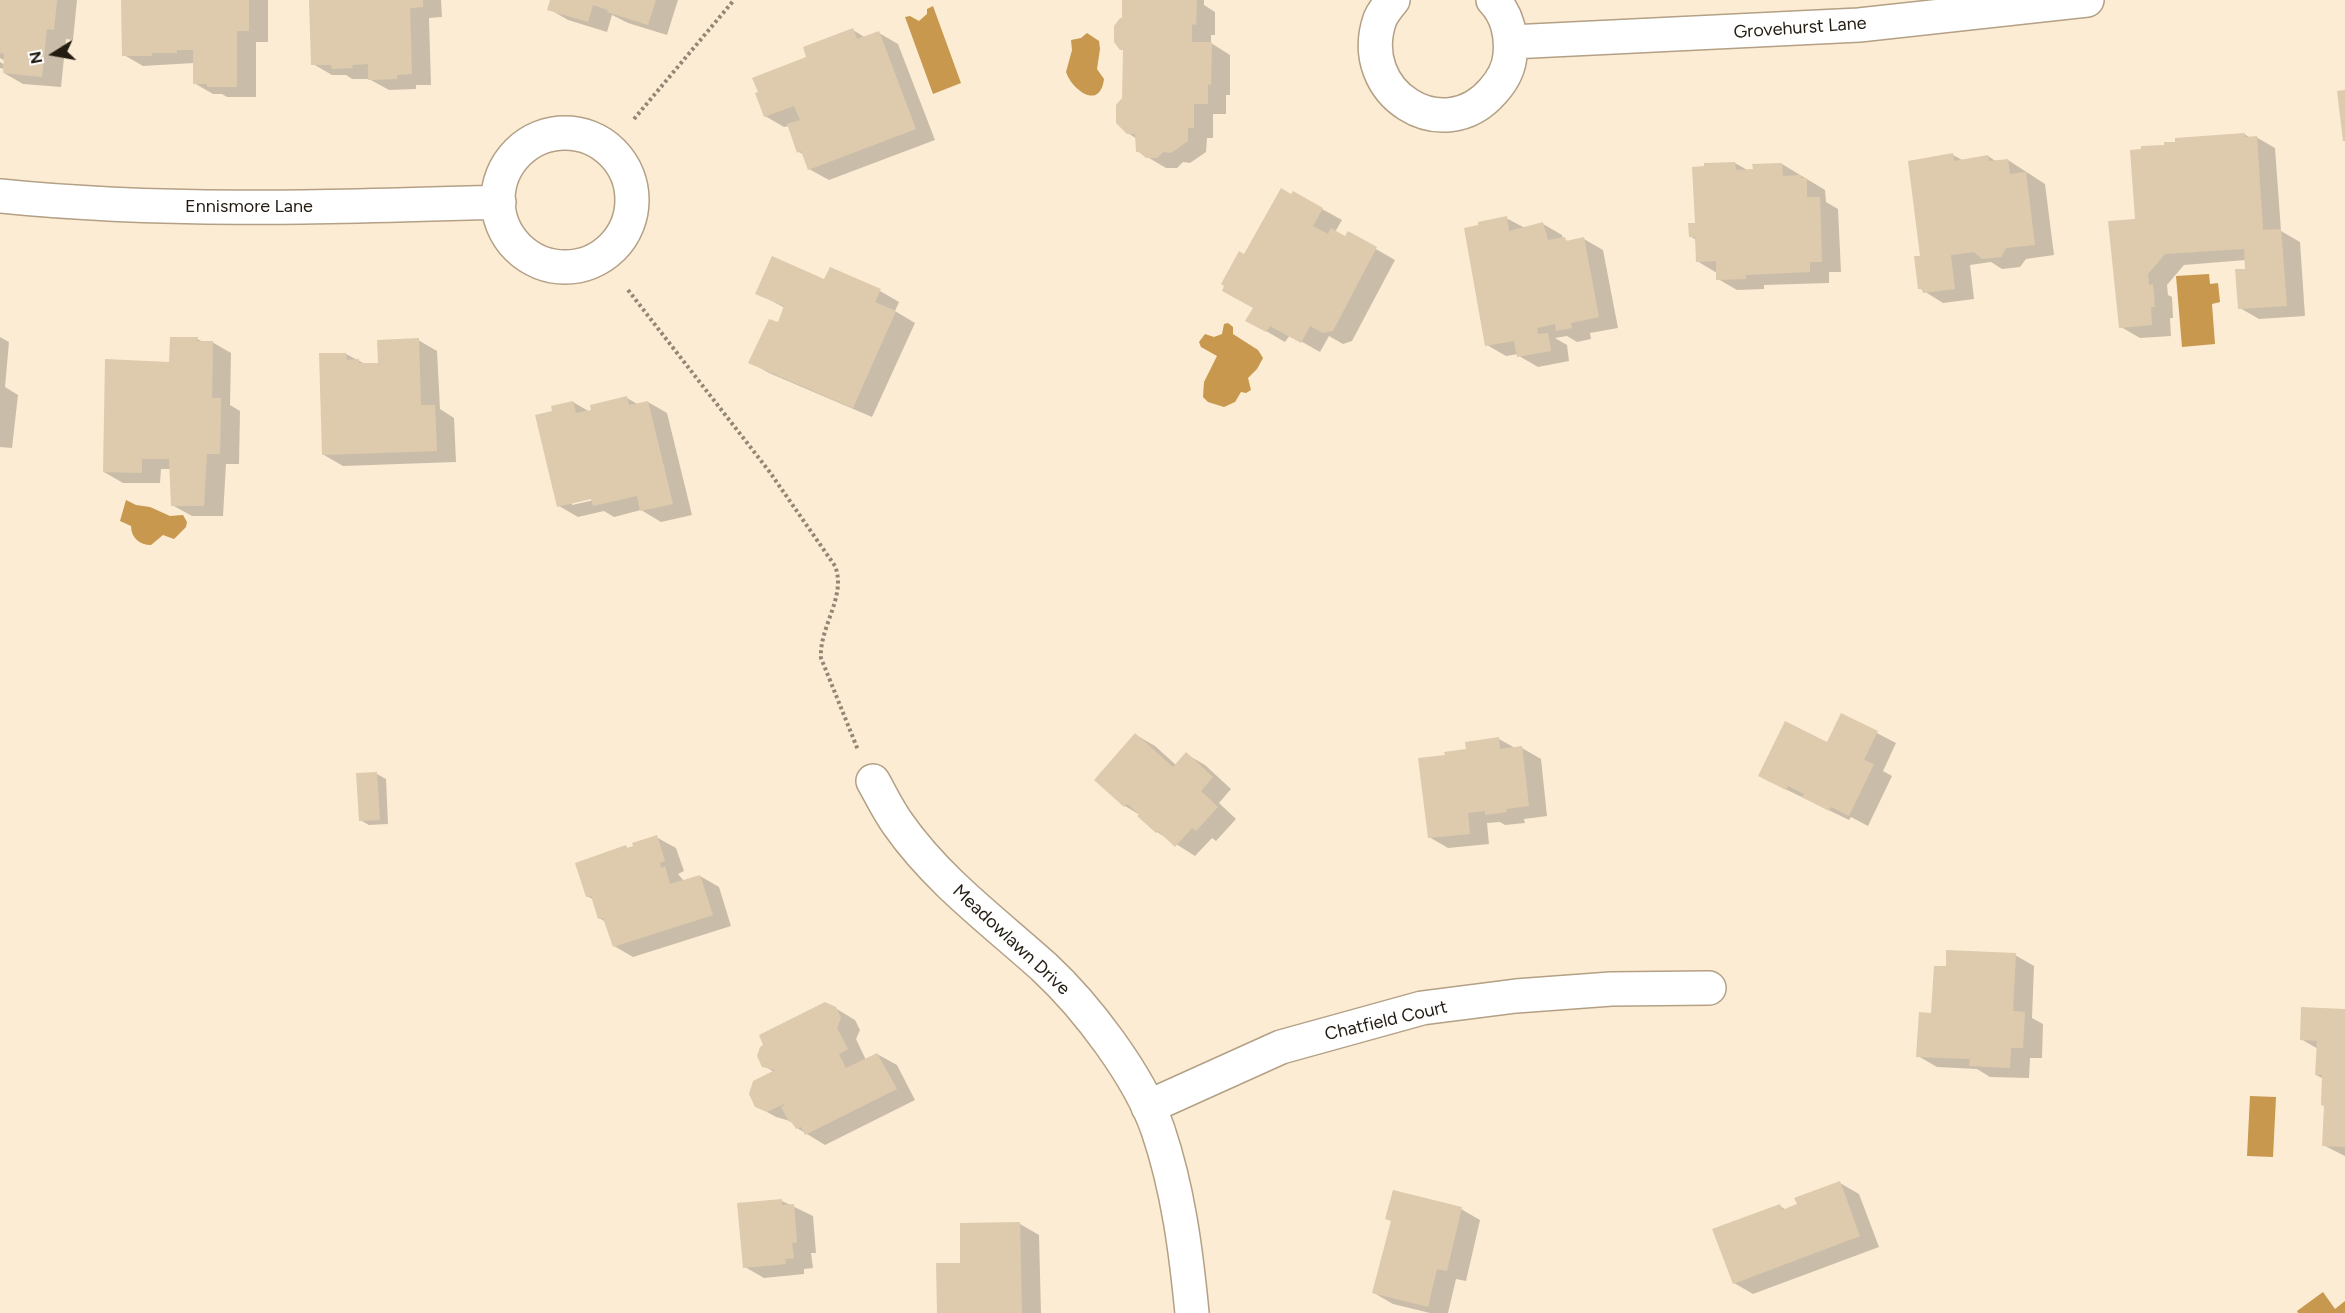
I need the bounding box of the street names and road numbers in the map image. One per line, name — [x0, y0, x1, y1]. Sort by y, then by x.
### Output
street label: Grovehurst Lane — [1733, 13, 1867, 43]
street label: Ennismore Lane — [185, 196, 313, 218]
street label: Meadowlawn Drive — [948, 880, 1074, 1000]
street label: Chatfield Court — [1323, 996, 1449, 1046]

